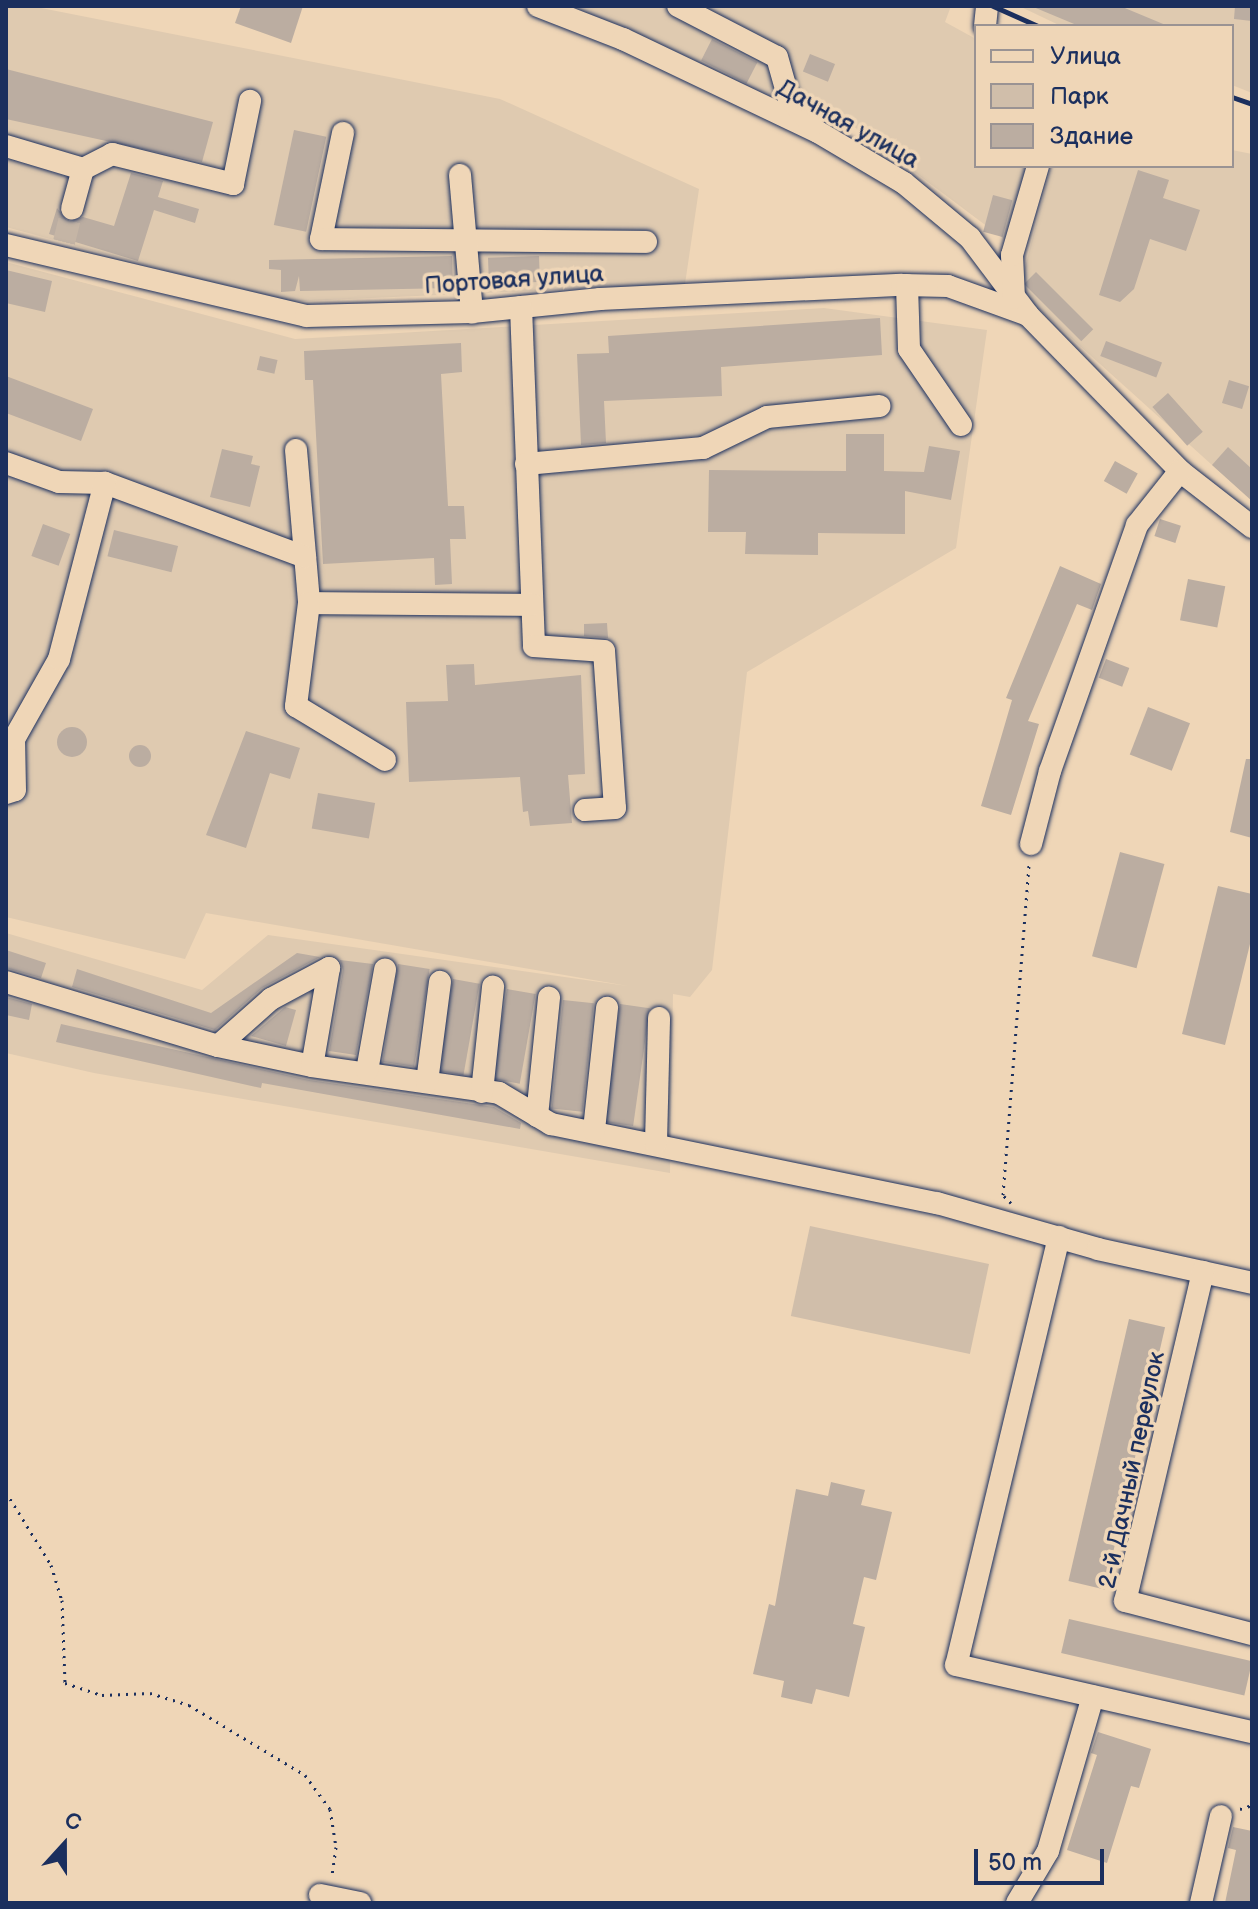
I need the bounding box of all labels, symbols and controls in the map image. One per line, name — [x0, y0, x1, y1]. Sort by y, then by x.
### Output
legend — [974, 24, 1234, 168]
text: Улица — [1050, 42, 1121, 71]
street label: Дачная улица — [772, 73, 924, 175]
text: Парк — [1050, 82, 1108, 111]
text: Здание — [1050, 122, 1133, 151]
street label: Портовая улица — [423, 259, 605, 301]
street label: 2-й Дачный переулок — [1093, 1349, 1171, 1591]
north arrow — [24, 1805, 104, 1885]
text: С — [61, 1807, 85, 1837]
scale bar — [978, 1833, 1108, 1883]
text: 50 m — [988, 1848, 1042, 1877]

